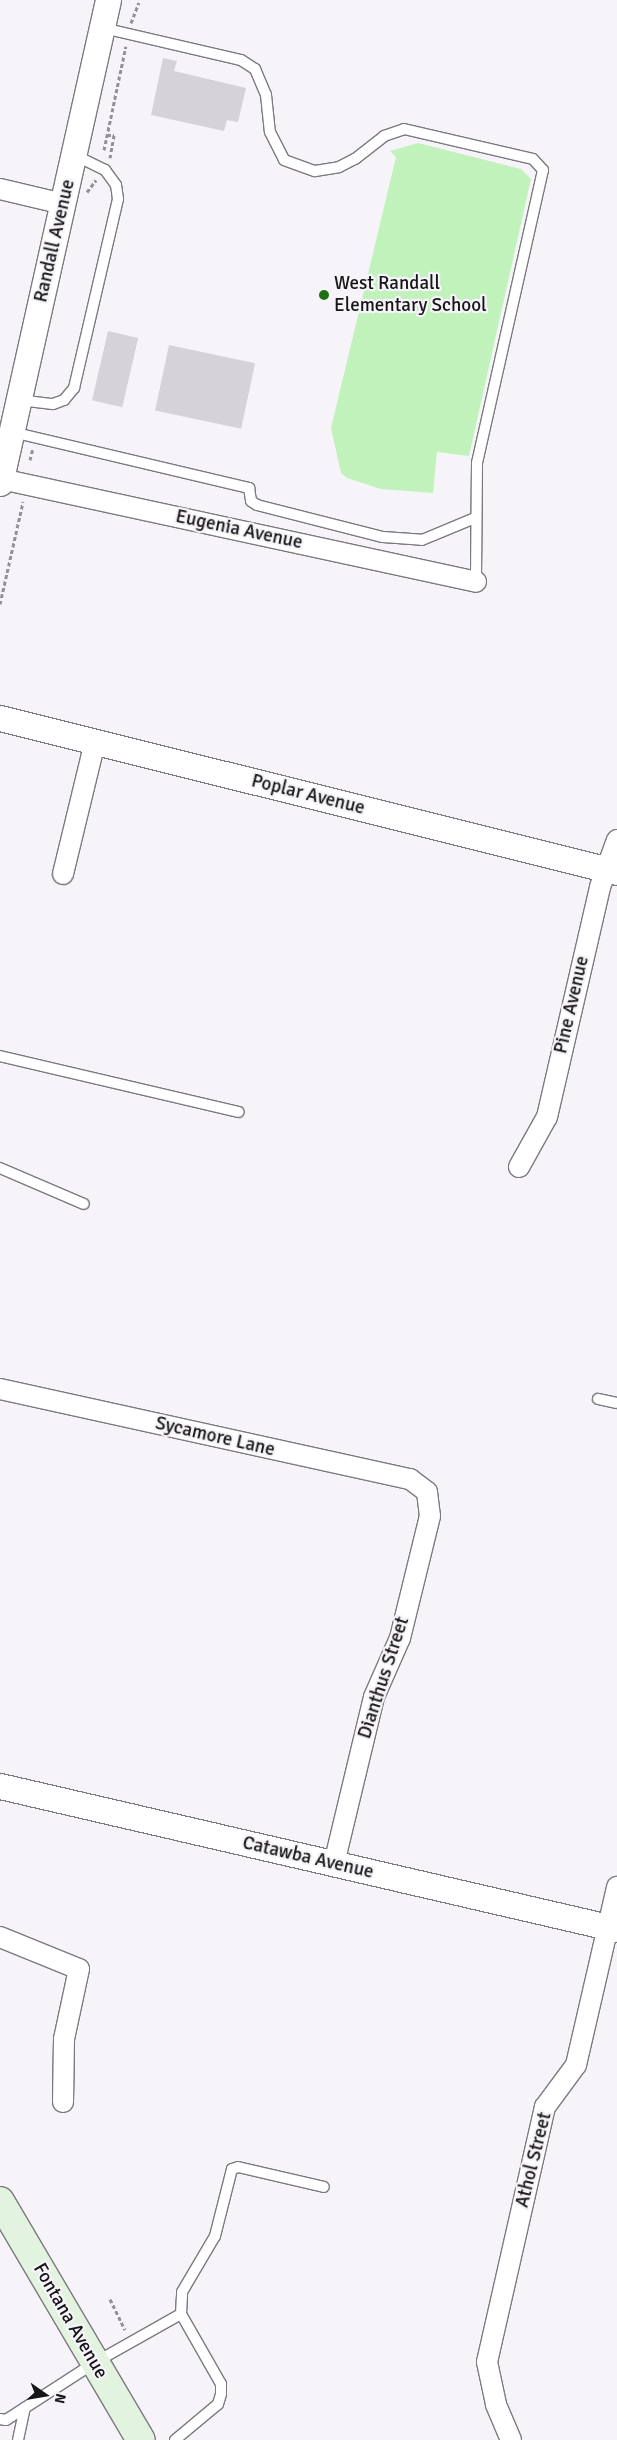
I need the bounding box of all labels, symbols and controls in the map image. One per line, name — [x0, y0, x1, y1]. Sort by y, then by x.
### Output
street label: Randall Avenue — [30, 177, 80, 305]
place label: West Randall Elementary School — [334, 273, 487, 317]
marker: West Randall Elementary School — [318, 289, 330, 301]
street label: Eugenia Avenue — [173, 505, 305, 555]
street label: Poplar Avenue — [249, 770, 367, 820]
street label: Pine Avenue — [550, 954, 594, 1056]
street label: Sycamore Lane — [153, 1412, 277, 1462]
street label: Dianthus Street — [354, 1614, 414, 1742]
street label: Catawba Avenue — [240, 1832, 376, 1884]
street label: Athol Street — [511, 2110, 557, 2210]
street label: Fontana Avenue — [28, 2259, 112, 2383]
north arrow — [20, 2370, 70, 2420]
text: N — [51, 2392, 69, 2405]

